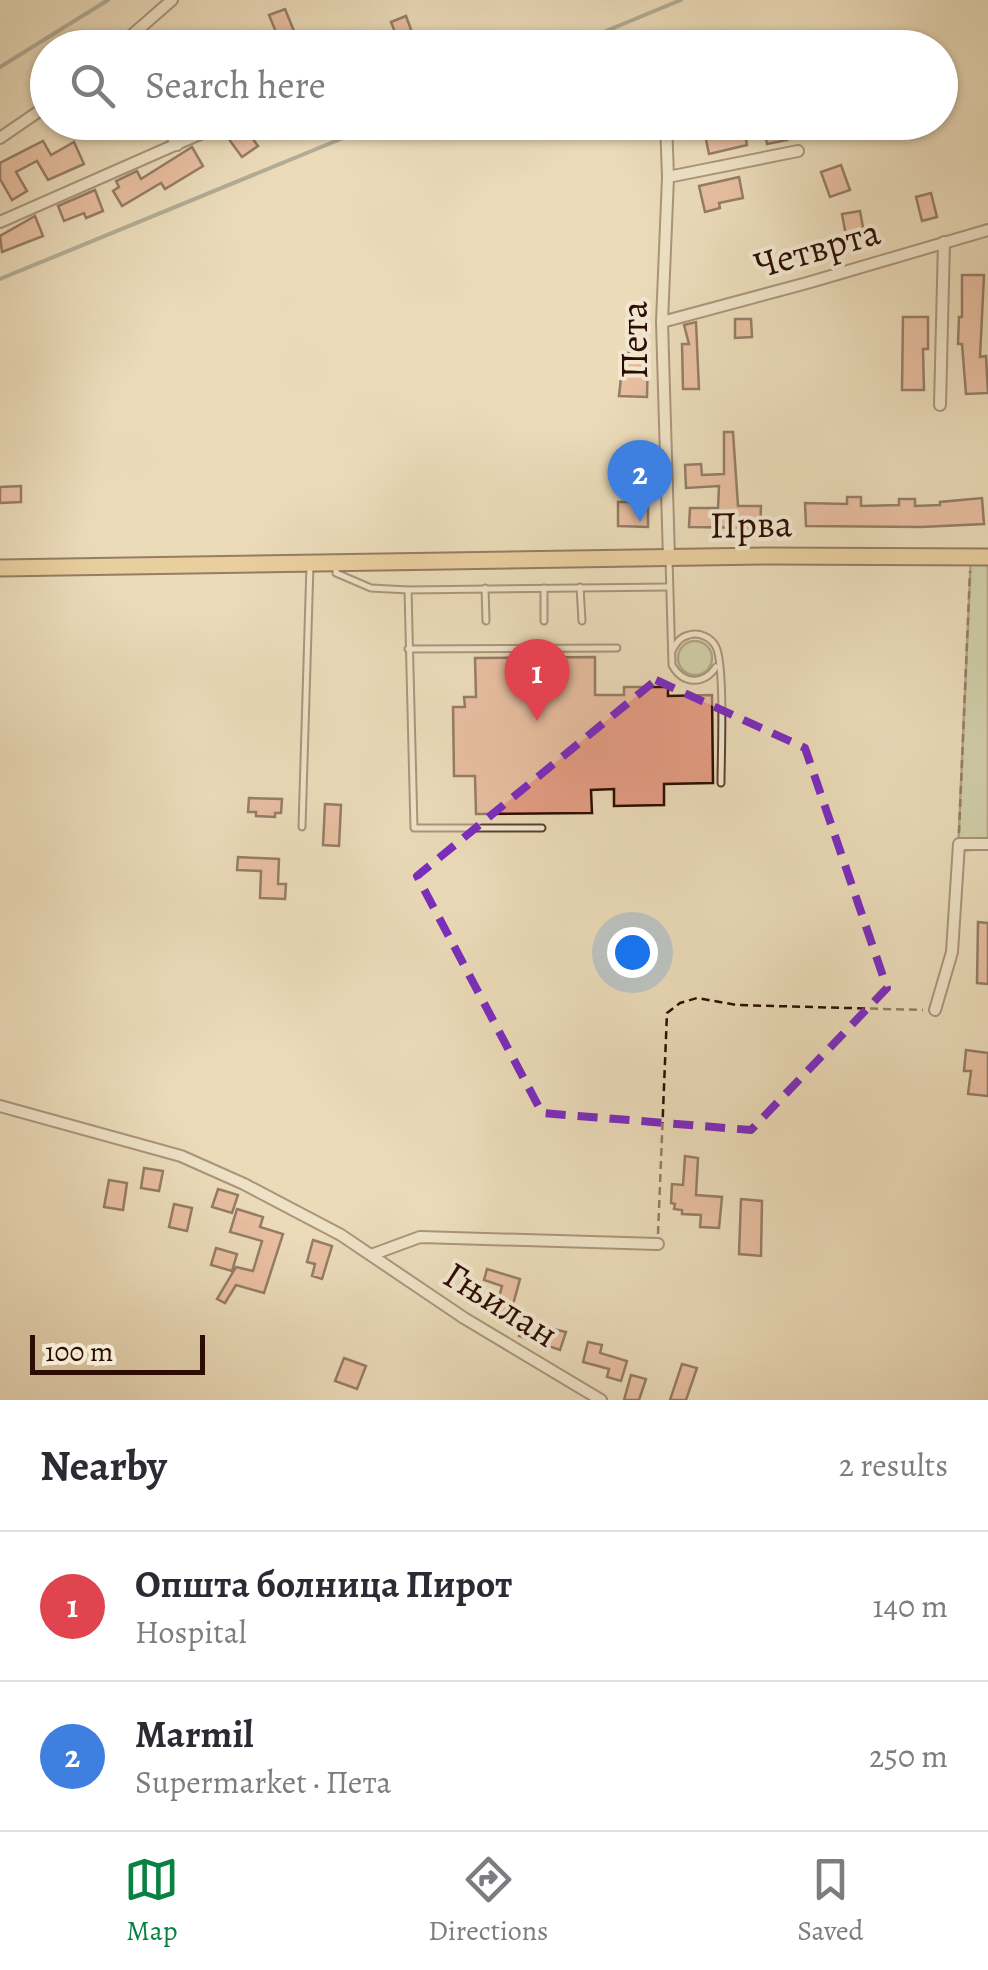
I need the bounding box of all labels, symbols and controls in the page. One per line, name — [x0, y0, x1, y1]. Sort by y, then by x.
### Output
search box — [30, 30, 958, 140]
icon: search — [65, 58, 120, 113]
text: Search here — [145, 59, 326, 111]
street label: Четврта — [748, 205, 886, 291]
street label: Пета — [608, 301, 660, 379]
pin: 2 — [608, 440, 672, 522]
street label: Прва — [709, 497, 793, 551]
pin: 1 — [504, 638, 570, 721]
your location — [607, 927, 658, 978]
street label: Гњилан — [434, 1249, 568, 1359]
scale bar — [30, 1330, 205, 1374]
text: 100 m — [45, 1333, 113, 1371]
text: Nearby — [40, 1437, 167, 1494]
text: 2 results — [839, 1443, 948, 1487]
text: Општа болница Пирот — [135, 1558, 512, 1610]
text: 1 — [67, 1584, 78, 1628]
text: 140 m — [873, 1584, 948, 1628]
text: Hospital — [135, 1610, 247, 1654]
text: Marmil — [135, 1708, 253, 1760]
text: 2 — [65, 1734, 80, 1778]
text: 250 m — [869, 1734, 948, 1778]
text: Supermarket · Пета — [135, 1760, 391, 1804]
tab: Map — [124, 1852, 179, 1950]
tab: Directions — [428, 1852, 548, 1950]
tab: Saved — [797, 1852, 864, 1950]

